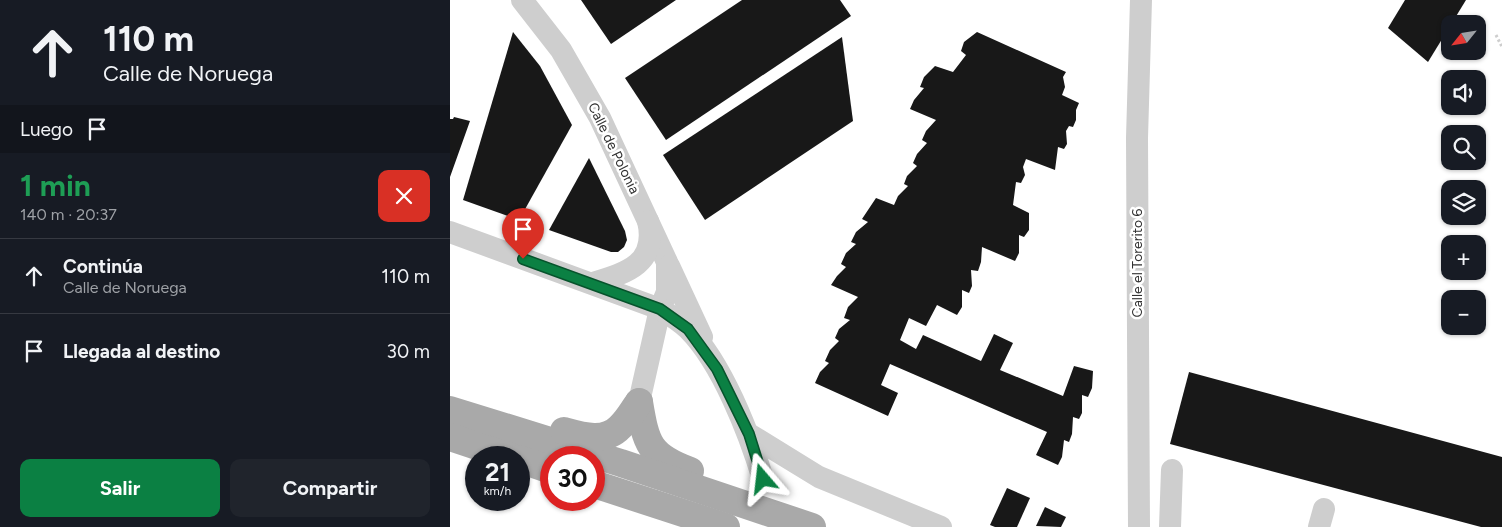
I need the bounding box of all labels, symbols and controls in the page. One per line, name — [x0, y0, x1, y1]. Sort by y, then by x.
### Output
north arrow — [1441, 15, 1486, 60]
map controls — [1441, 15, 1486, 335]
text: 110 m — [103, 18, 194, 60]
icon: ahead — [20, 20, 85, 85]
text: Calle de Noruega — [103, 60, 273, 87]
button: sound — [1441, 70, 1486, 115]
street label: Calle de Polonia — [584, 100, 643, 197]
icon: arrive — [83, 115, 111, 143]
text: Luego — [20, 118, 73, 141]
button: search — [1441, 125, 1486, 170]
text: 1 min — [20, 167, 91, 204]
button: close — [378, 170, 430, 222]
button: layers — [1441, 180, 1486, 225]
text: 140 m · 20:37 — [20, 205, 117, 224]
pin — [502, 208, 544, 259]
street label: Calle el Torerito 6 — [1129, 209, 1146, 317]
icon: arrive — [509, 215, 537, 243]
button: + — [1441, 235, 1486, 280]
text: Continúa — [63, 255, 143, 278]
icon: ahead — [20, 262, 48, 290]
text: 110 m — [381, 265, 430, 288]
text: Calle de Noruega — [63, 278, 187, 297]
button: − — [1441, 290, 1486, 335]
icon: arrive — [20, 337, 48, 365]
text: Llegada al destino — [63, 340, 220, 363]
text: 30 m — [387, 340, 430, 363]
speed limit sign: 30 — [540, 446, 605, 511]
position arrow — [736, 452, 788, 504]
text: 21 — [485, 457, 510, 487]
button: Salir — [20, 459, 220, 517]
button: Compartir — [230, 459, 430, 517]
text: km/h — [484, 484, 511, 498]

